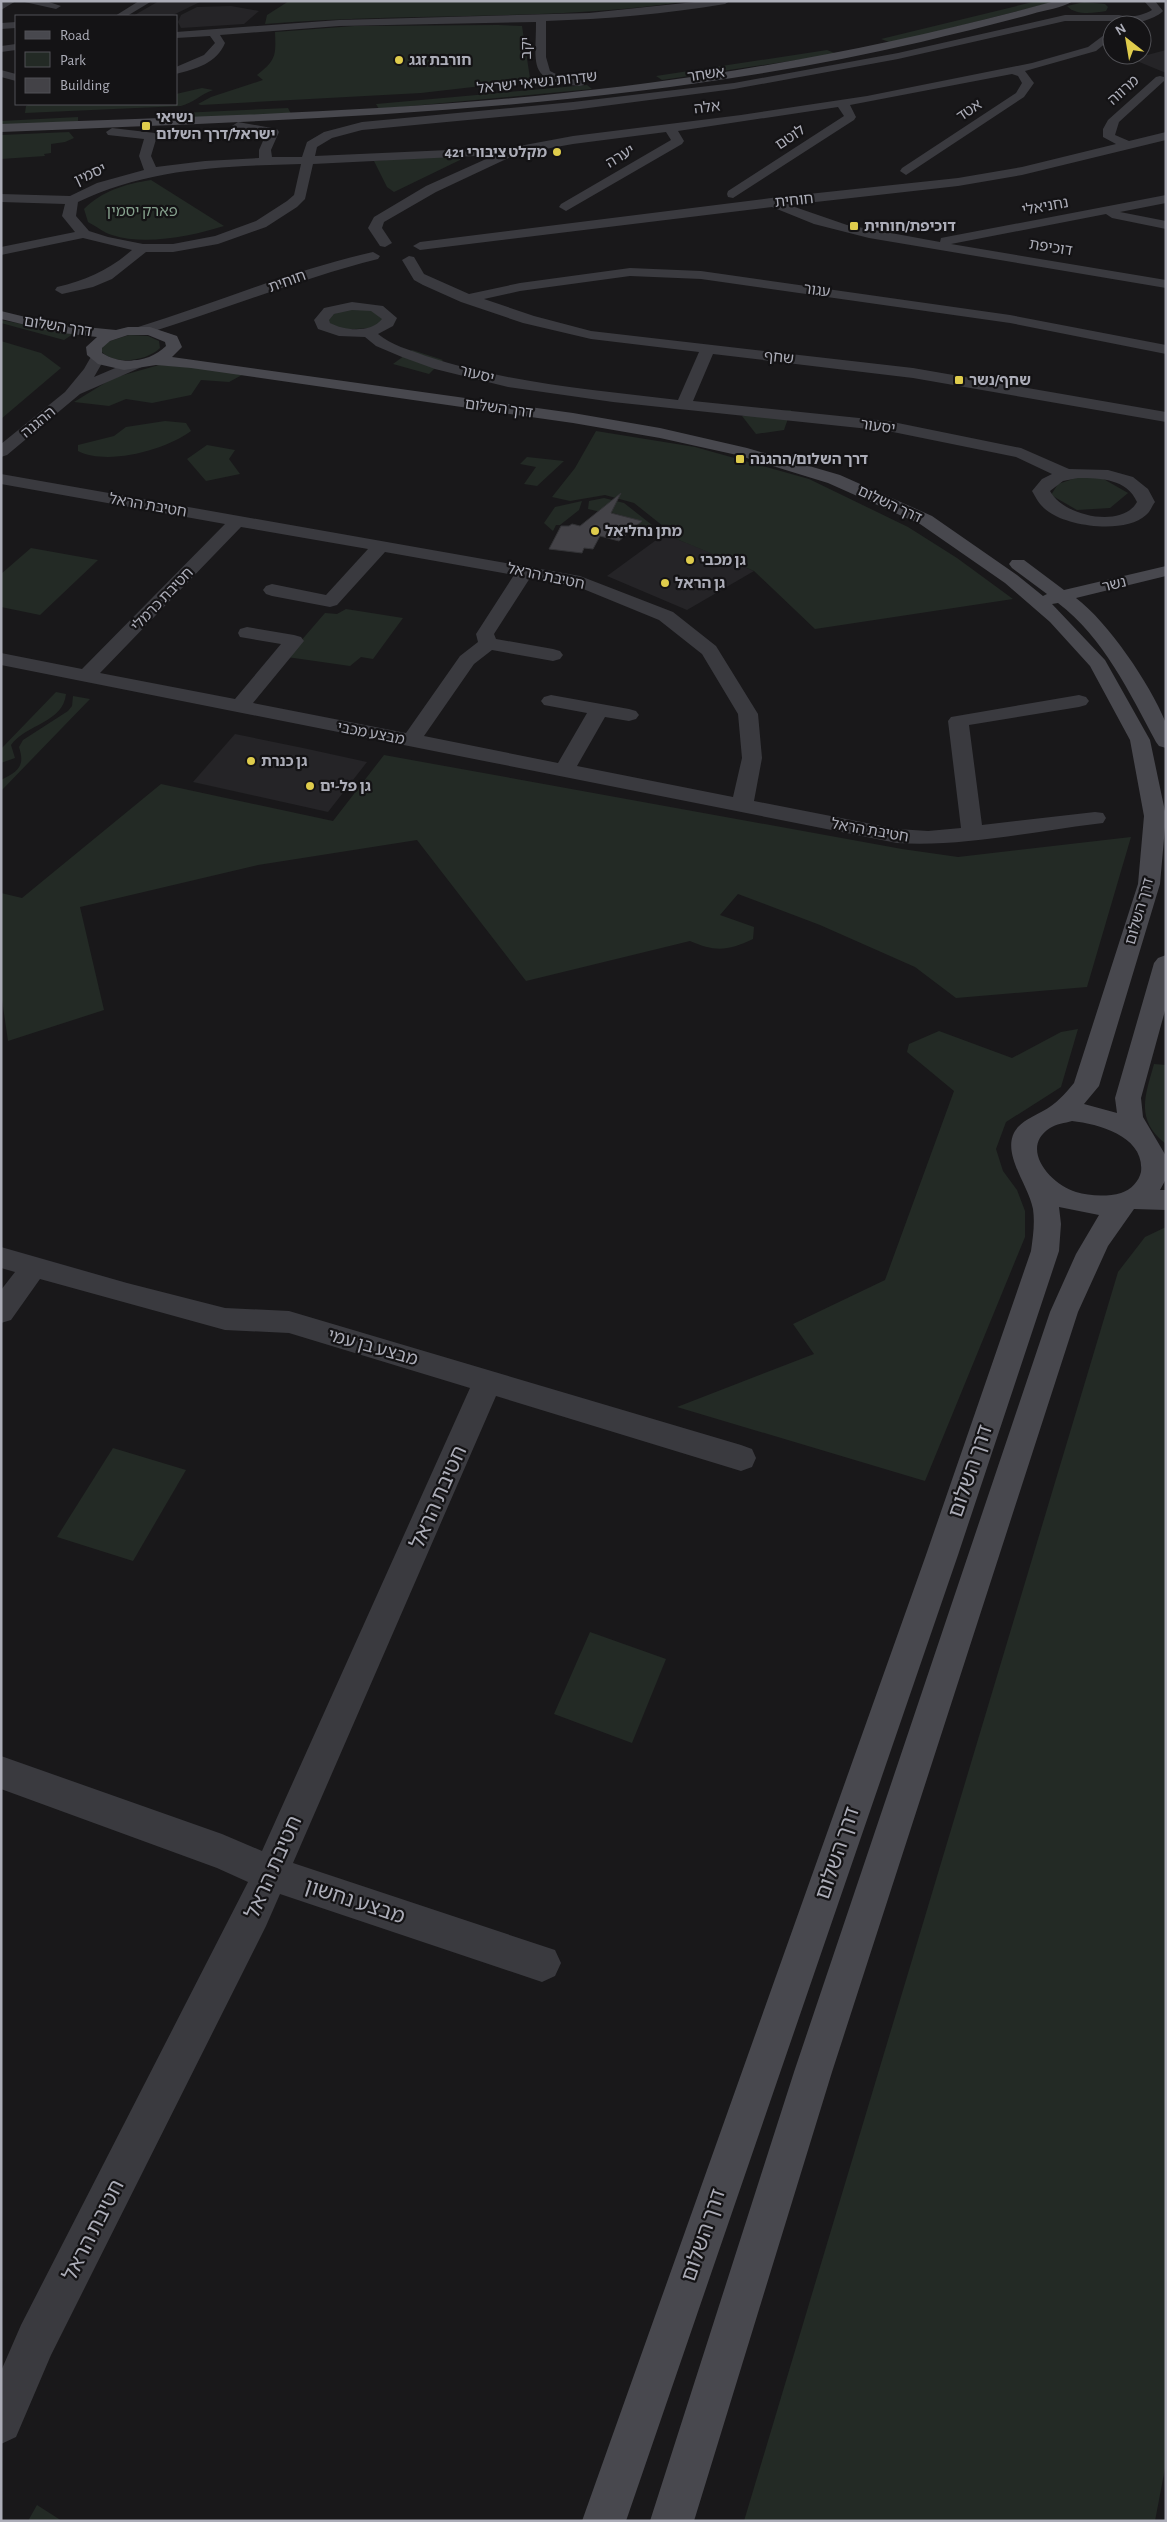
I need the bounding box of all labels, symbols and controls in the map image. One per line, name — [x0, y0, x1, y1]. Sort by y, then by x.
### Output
legend — [15, 15, 178, 105]
north arrow — [1102, 15, 1152, 65]
text: N — [1113, 21, 1129, 38]
text: Road — [60, 28, 90, 43]
street label: יקב — [519, 37, 534, 59]
text: Park — [60, 53, 86, 68]
place label: חורבת זגג — [409, 53, 472, 68]
marker: חורבת זגג — [393, 54, 405, 66]
street label: אשחר — [686, 64, 726, 85]
street label: שדרות נשיאי ישראל — [476, 69, 598, 96]
street label: מרווה — [1105, 73, 1142, 108]
text: Building — [60, 78, 110, 93]
street label: אטד — [954, 97, 985, 124]
street label: אלה — [693, 98, 721, 117]
place label: נשיאי ישראל/דרך השלום — [156, 110, 275, 142]
marker: נשיאי ישראל/דרך השלום — [140, 120, 152, 132]
street label: לוטם — [773, 122, 808, 153]
street label: יערה — [603, 142, 637, 171]
place label: מקלט ציבורי 421 — [445, 145, 547, 160]
marker: מקלט ציבורי 421 — [551, 146, 563, 158]
street label: יסמין — [72, 161, 108, 188]
street label: חוחית — [774, 191, 814, 210]
street label: נחניאלי — [1021, 195, 1070, 218]
park label: פארק יסמין — [106, 204, 178, 219]
place label: דוכיפת/חוחית — [864, 219, 956, 234]
marker: דוכיפת/חוחית — [848, 220, 860, 232]
street label: דוכיפת — [1028, 237, 1074, 258]
street label: חוחית — [266, 268, 308, 295]
street label: עגור — [803, 281, 831, 300]
street label: דרך השלום — [23, 314, 93, 339]
street label: שחף — [763, 348, 795, 367]
street label: יסעור — [458, 363, 496, 386]
place label: שחף/נשר — [969, 373, 1031, 388]
marker: שחף/נשר — [953, 374, 965, 386]
street label: דרך השלום — [464, 396, 534, 421]
street label: ההגנה — [18, 404, 58, 441]
street label: יסעור — [860, 417, 896, 436]
place label: דרך השלום/ההגנה — [750, 452, 869, 467]
marker: דרך השלום/ההגנה — [734, 453, 746, 465]
street label: דרך השלום — [856, 483, 924, 526]
street label: חטיבת הראל — [108, 491, 188, 520]
place label: מתן נחליאל — [605, 524, 683, 539]
marker: מתן נחליאל — [589, 525, 601, 537]
place label: גן מכבי — [700, 553, 746, 568]
marker: גן מכבי — [684, 554, 696, 566]
street label: חטיבת הראל — [506, 561, 586, 592]
street label: חטיבת כרמלי — [129, 565, 196, 634]
street label: נשר — [1100, 574, 1128, 595]
place label: גן הראל — [675, 576, 725, 591]
marker: גן הראל — [659, 577, 671, 589]
street label: מבצע מכבי — [336, 720, 406, 747]
place label: גן כנרת — [261, 754, 307, 769]
marker: גן כנרת — [245, 755, 257, 767]
place label: גן פל-ים — [320, 779, 371, 794]
marker: גן פל-ים — [304, 780, 316, 792]
street label: חטיבת הראל — [830, 816, 910, 845]
street label: דרך השלום — [1123, 876, 1156, 946]
street label: מבצע בן עמי — [326, 1327, 420, 1369]
street label: דרך השלום — [945, 1422, 996, 1520]
street label: חטיבת הראל — [406, 1443, 470, 1552]
street label: דרך השלום — [812, 1804, 863, 1902]
street label: חטיבת הראל — [241, 1813, 305, 1922]
street label: מבצע נחשון — [302, 1875, 408, 1928]
street label: חטיבת הראל — [59, 2176, 128, 2284]
street label: דרך השלום — [678, 2186, 729, 2284]

